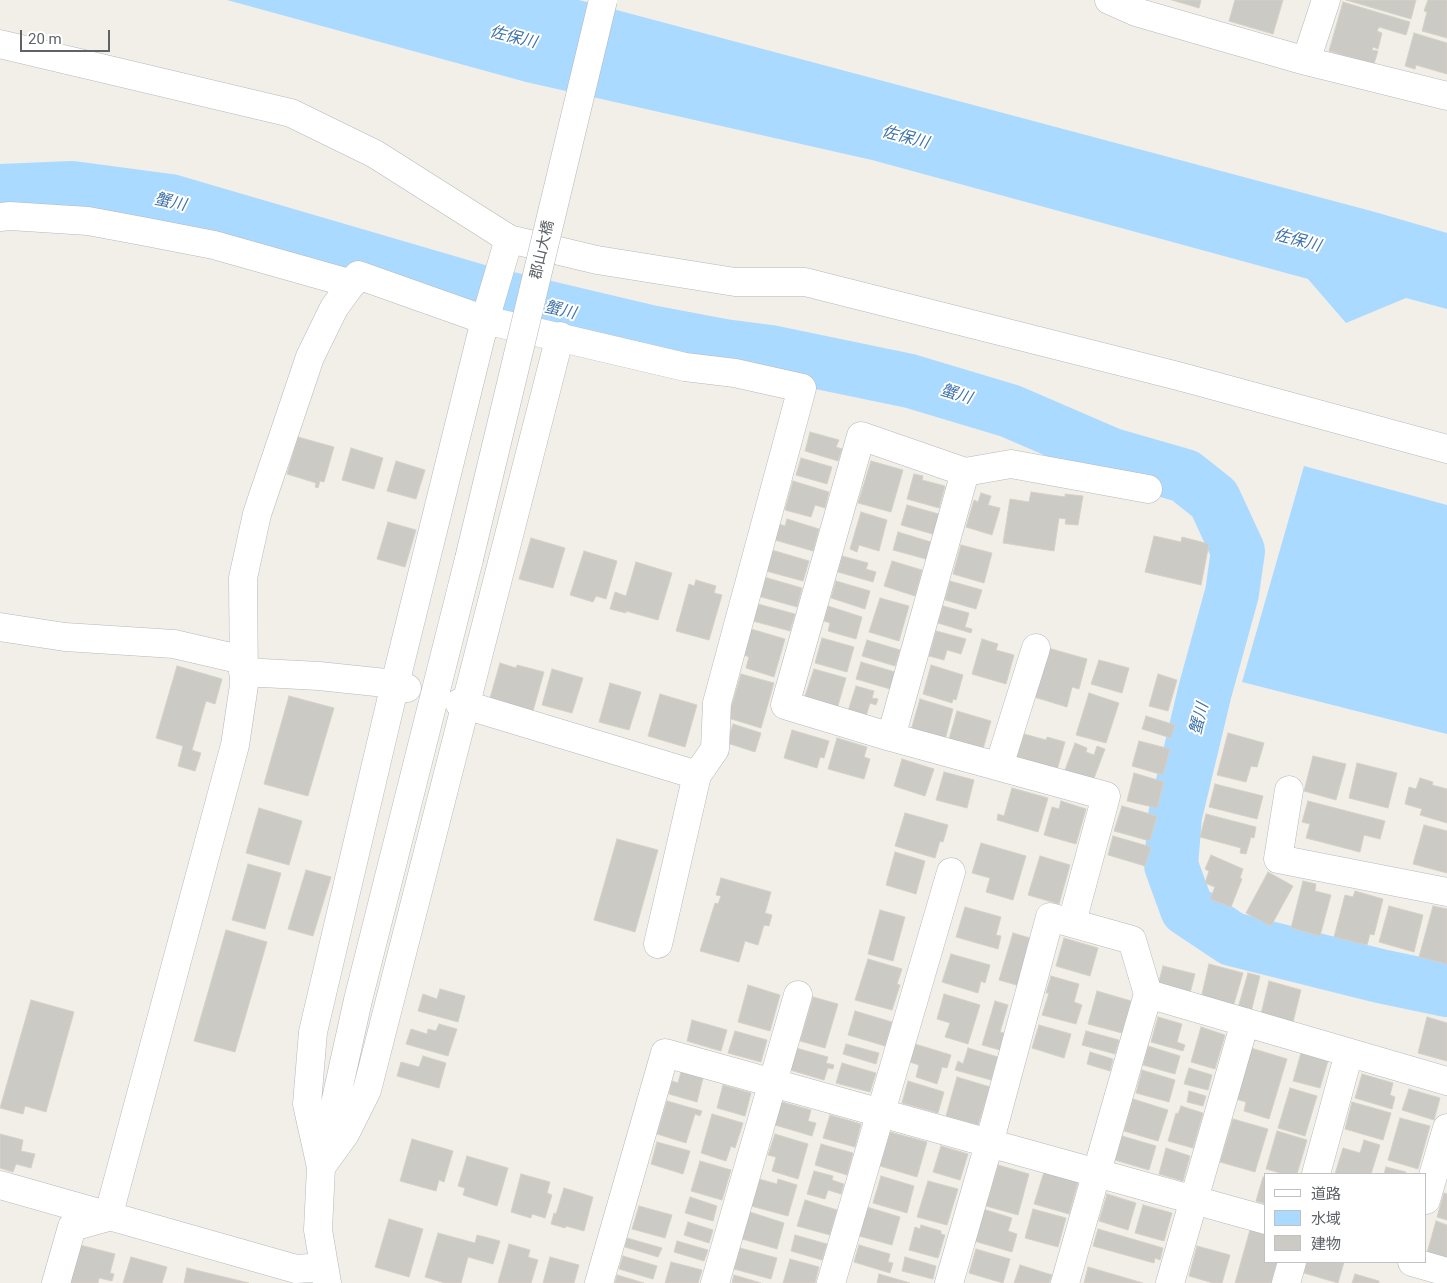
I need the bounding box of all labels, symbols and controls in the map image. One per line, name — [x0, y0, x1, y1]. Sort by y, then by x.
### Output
scale bar — [22, 20, 112, 52]
water label: 佐保川 — [487, 23, 539, 53]
text: 20 m — [28, 30, 62, 48]
water label: 佐保川 — [879, 123, 931, 153]
water label: 蟹川 — [152, 190, 188, 216]
street label: 郡山大橋 — [527, 219, 559, 281]
water label: 佐保川 — [1271, 226, 1323, 256]
water label: 蟹川 — [542, 298, 578, 324]
water label: 蟹川 — [938, 381, 974, 409]
water label: 蟹川 — [1187, 701, 1213, 737]
legend — [1264, 1173, 1427, 1263]
text: 道路 — [1311, 1185, 1341, 1203]
text: 水域 — [1311, 1210, 1341, 1228]
text: 建物 — [1311, 1235, 1341, 1253]

